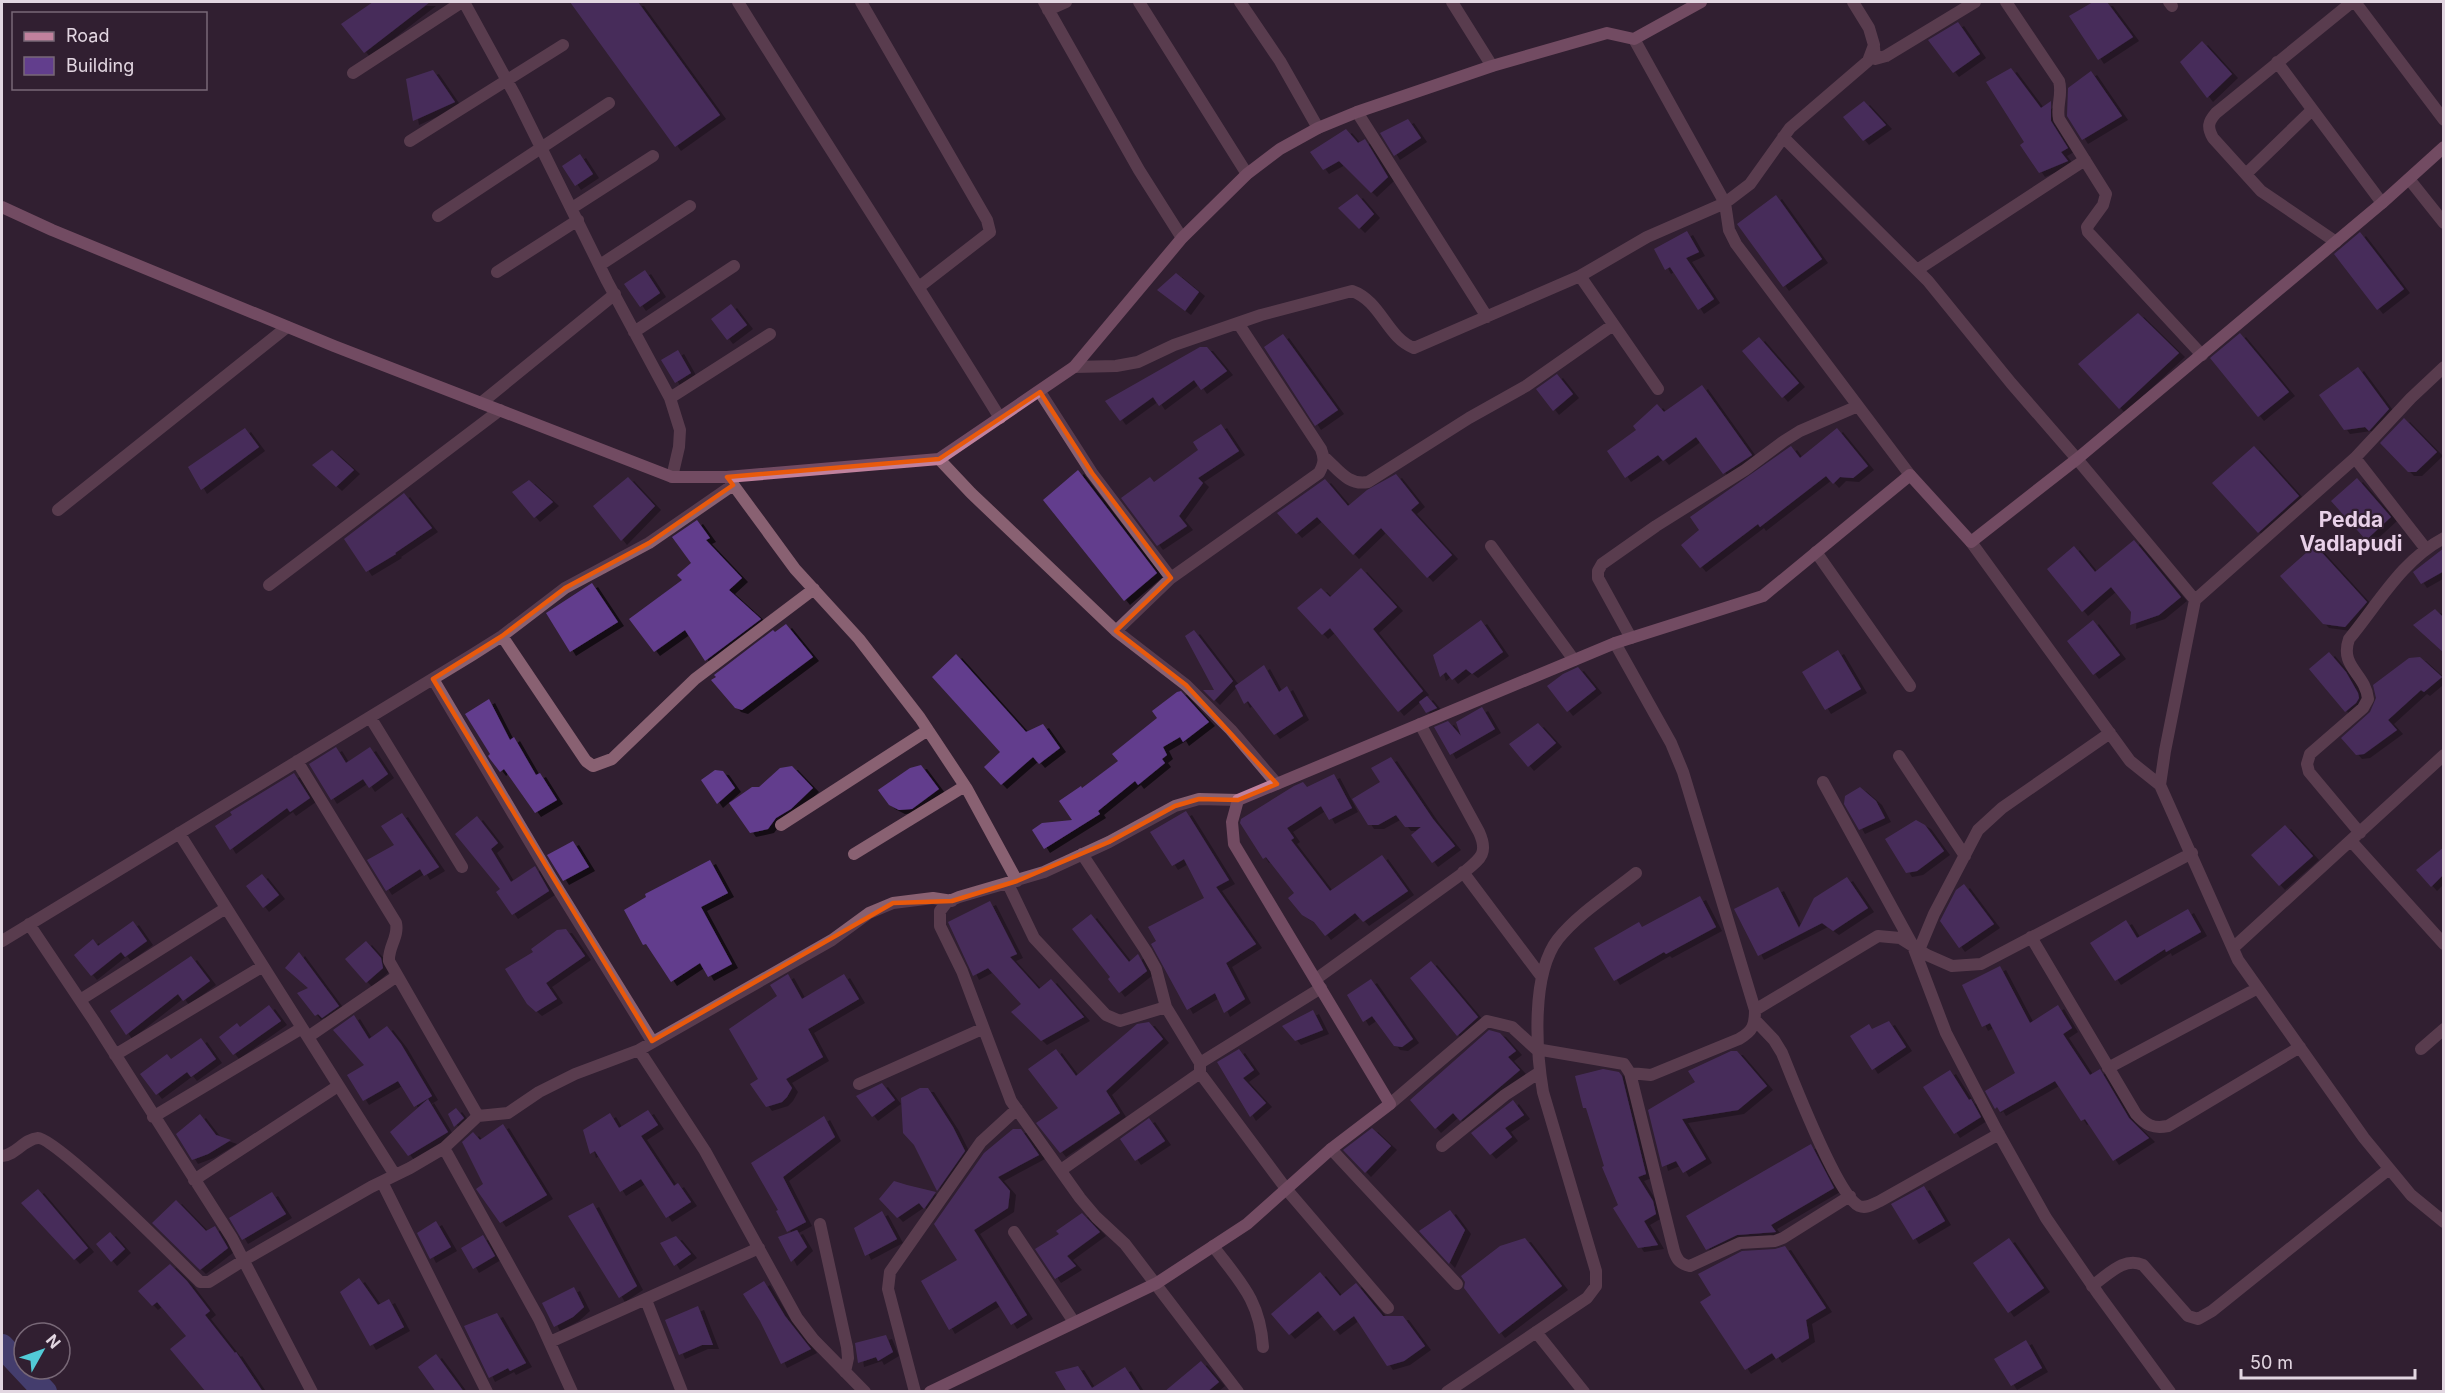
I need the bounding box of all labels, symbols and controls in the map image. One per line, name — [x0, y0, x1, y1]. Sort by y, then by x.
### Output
legend — [12, 12, 207, 90]
text: Road — [66, 25, 109, 46]
text: Building — [66, 55, 134, 76]
district label: Pedda Vadlapudi — [2300, 507, 2403, 556]
north arrow — [12, 1321, 72, 1381]
text: N — [42, 1330, 65, 1352]
scale bar — [2241, 1342, 2415, 1380]
text: 50 m — [2250, 1352, 2293, 1373]

